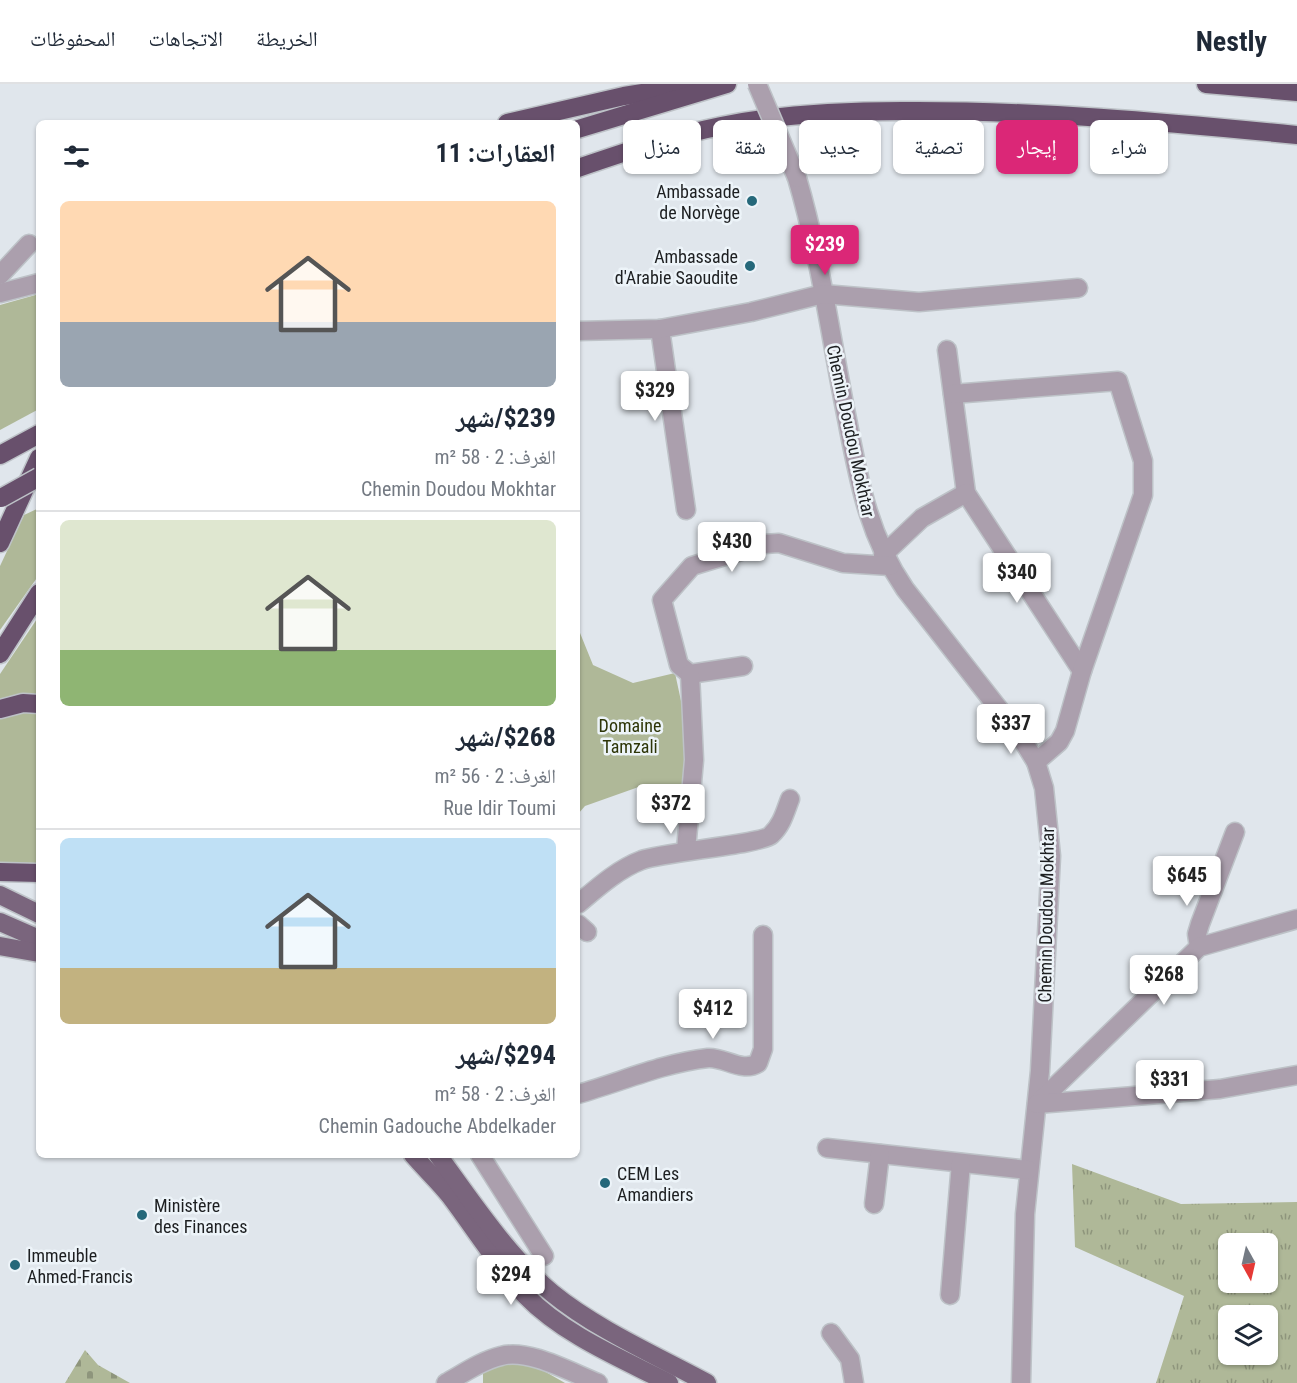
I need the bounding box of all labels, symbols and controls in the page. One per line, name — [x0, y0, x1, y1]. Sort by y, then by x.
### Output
text: Nestly — [1196, 25, 1267, 58]
text: المحفوظات — [30, 27, 115, 51]
text: الاتجاهات — [148, 27, 223, 51]
text: الخريطة — [256, 27, 318, 51]
chip: منزل — [623, 120, 701, 174]
chip: شقة — [713, 120, 787, 174]
chip: جديد — [799, 120, 881, 174]
chip: تصفية — [893, 120, 984, 174]
chip: إيجار — [996, 120, 1078, 174]
chip: شراء — [1090, 120, 1168, 174]
text: العقارات: 11 — [436, 138, 556, 168]
icon: filters — [60, 140, 93, 173]
place label: Ambassade de Norvège — [656, 181, 740, 223]
marker: Ambassade de Norvège — [745, 194, 759, 208]
pin: $239 — [789, 225, 861, 276]
text: $239 — [805, 232, 845, 256]
icon: home — [254, 240, 362, 348]
place label: Ambassade d'Arabie Saoudite — [615, 246, 738, 288]
marker: Ambassade d'Arabie Saoudite — [743, 259, 757, 273]
street label: Chemin Doudou Mokhtar — [822, 343, 880, 520]
pin: $329 — [619, 371, 691, 422]
text: $329 — [635, 378, 675, 402]
text: $239/شهر — [456, 403, 556, 433]
text: الغرف: 2 · 58 m² — [434, 445, 556, 469]
text: Chemin Doudou Mokhtar — [361, 477, 556, 501]
pin: $430 — [696, 522, 768, 573]
text: $430 — [712, 529, 752, 553]
pin: $340 — [981, 553, 1053, 604]
icon: home — [254, 559, 362, 667]
text: $340 — [997, 560, 1037, 584]
pin: $337 — [975, 704, 1047, 755]
text: $337 — [991, 711, 1031, 735]
park label: Domaine Tamzali — [599, 715, 661, 757]
text: $268/شهر — [456, 722, 556, 752]
text: الغرف: 2 · 56 m² — [434, 764, 556, 788]
pin: $372 — [635, 784, 707, 835]
text: $372 — [651, 791, 691, 815]
text: Rue Idir Toumi — [443, 796, 556, 820]
street label: Chemin Doudou Mokhtar — [1034, 827, 1058, 1003]
pin: $645 — [1151, 856, 1223, 907]
text: $645 — [1167, 863, 1207, 887]
icon: home — [254, 877, 362, 985]
pin: $268 — [1128, 955, 1200, 1006]
text: $268 — [1144, 962, 1184, 986]
pin: $412 — [677, 989, 749, 1040]
text: $412 — [693, 996, 733, 1020]
text: $294/شهر — [456, 1040, 556, 1070]
pin: $331 — [1134, 1060, 1206, 1111]
text: $331 — [1150, 1067, 1190, 1091]
text: الغرف: 2 · 58 m² — [434, 1082, 556, 1106]
text: Chemin Gadouche Abdelkader — [319, 1114, 556, 1138]
place label: CEM Les Amandiers — [617, 1163, 693, 1205]
marker: CEM Les Amandiers — [598, 1176, 612, 1190]
place label: Ministère des Finances — [154, 1195, 248, 1237]
marker: Ministère des Finances — [135, 1208, 149, 1222]
north arrow — [1218, 1233, 1278, 1293]
map controls — [1218, 1233, 1278, 1365]
place label: Immeuble Ahmed-Francis — [27, 1245, 133, 1287]
pin: $294 — [475, 1255, 547, 1306]
marker: Immeuble Ahmed-Francis — [8, 1258, 22, 1272]
text: $294 — [491, 1262, 531, 1286]
button: layers — [1218, 1305, 1278, 1365]

